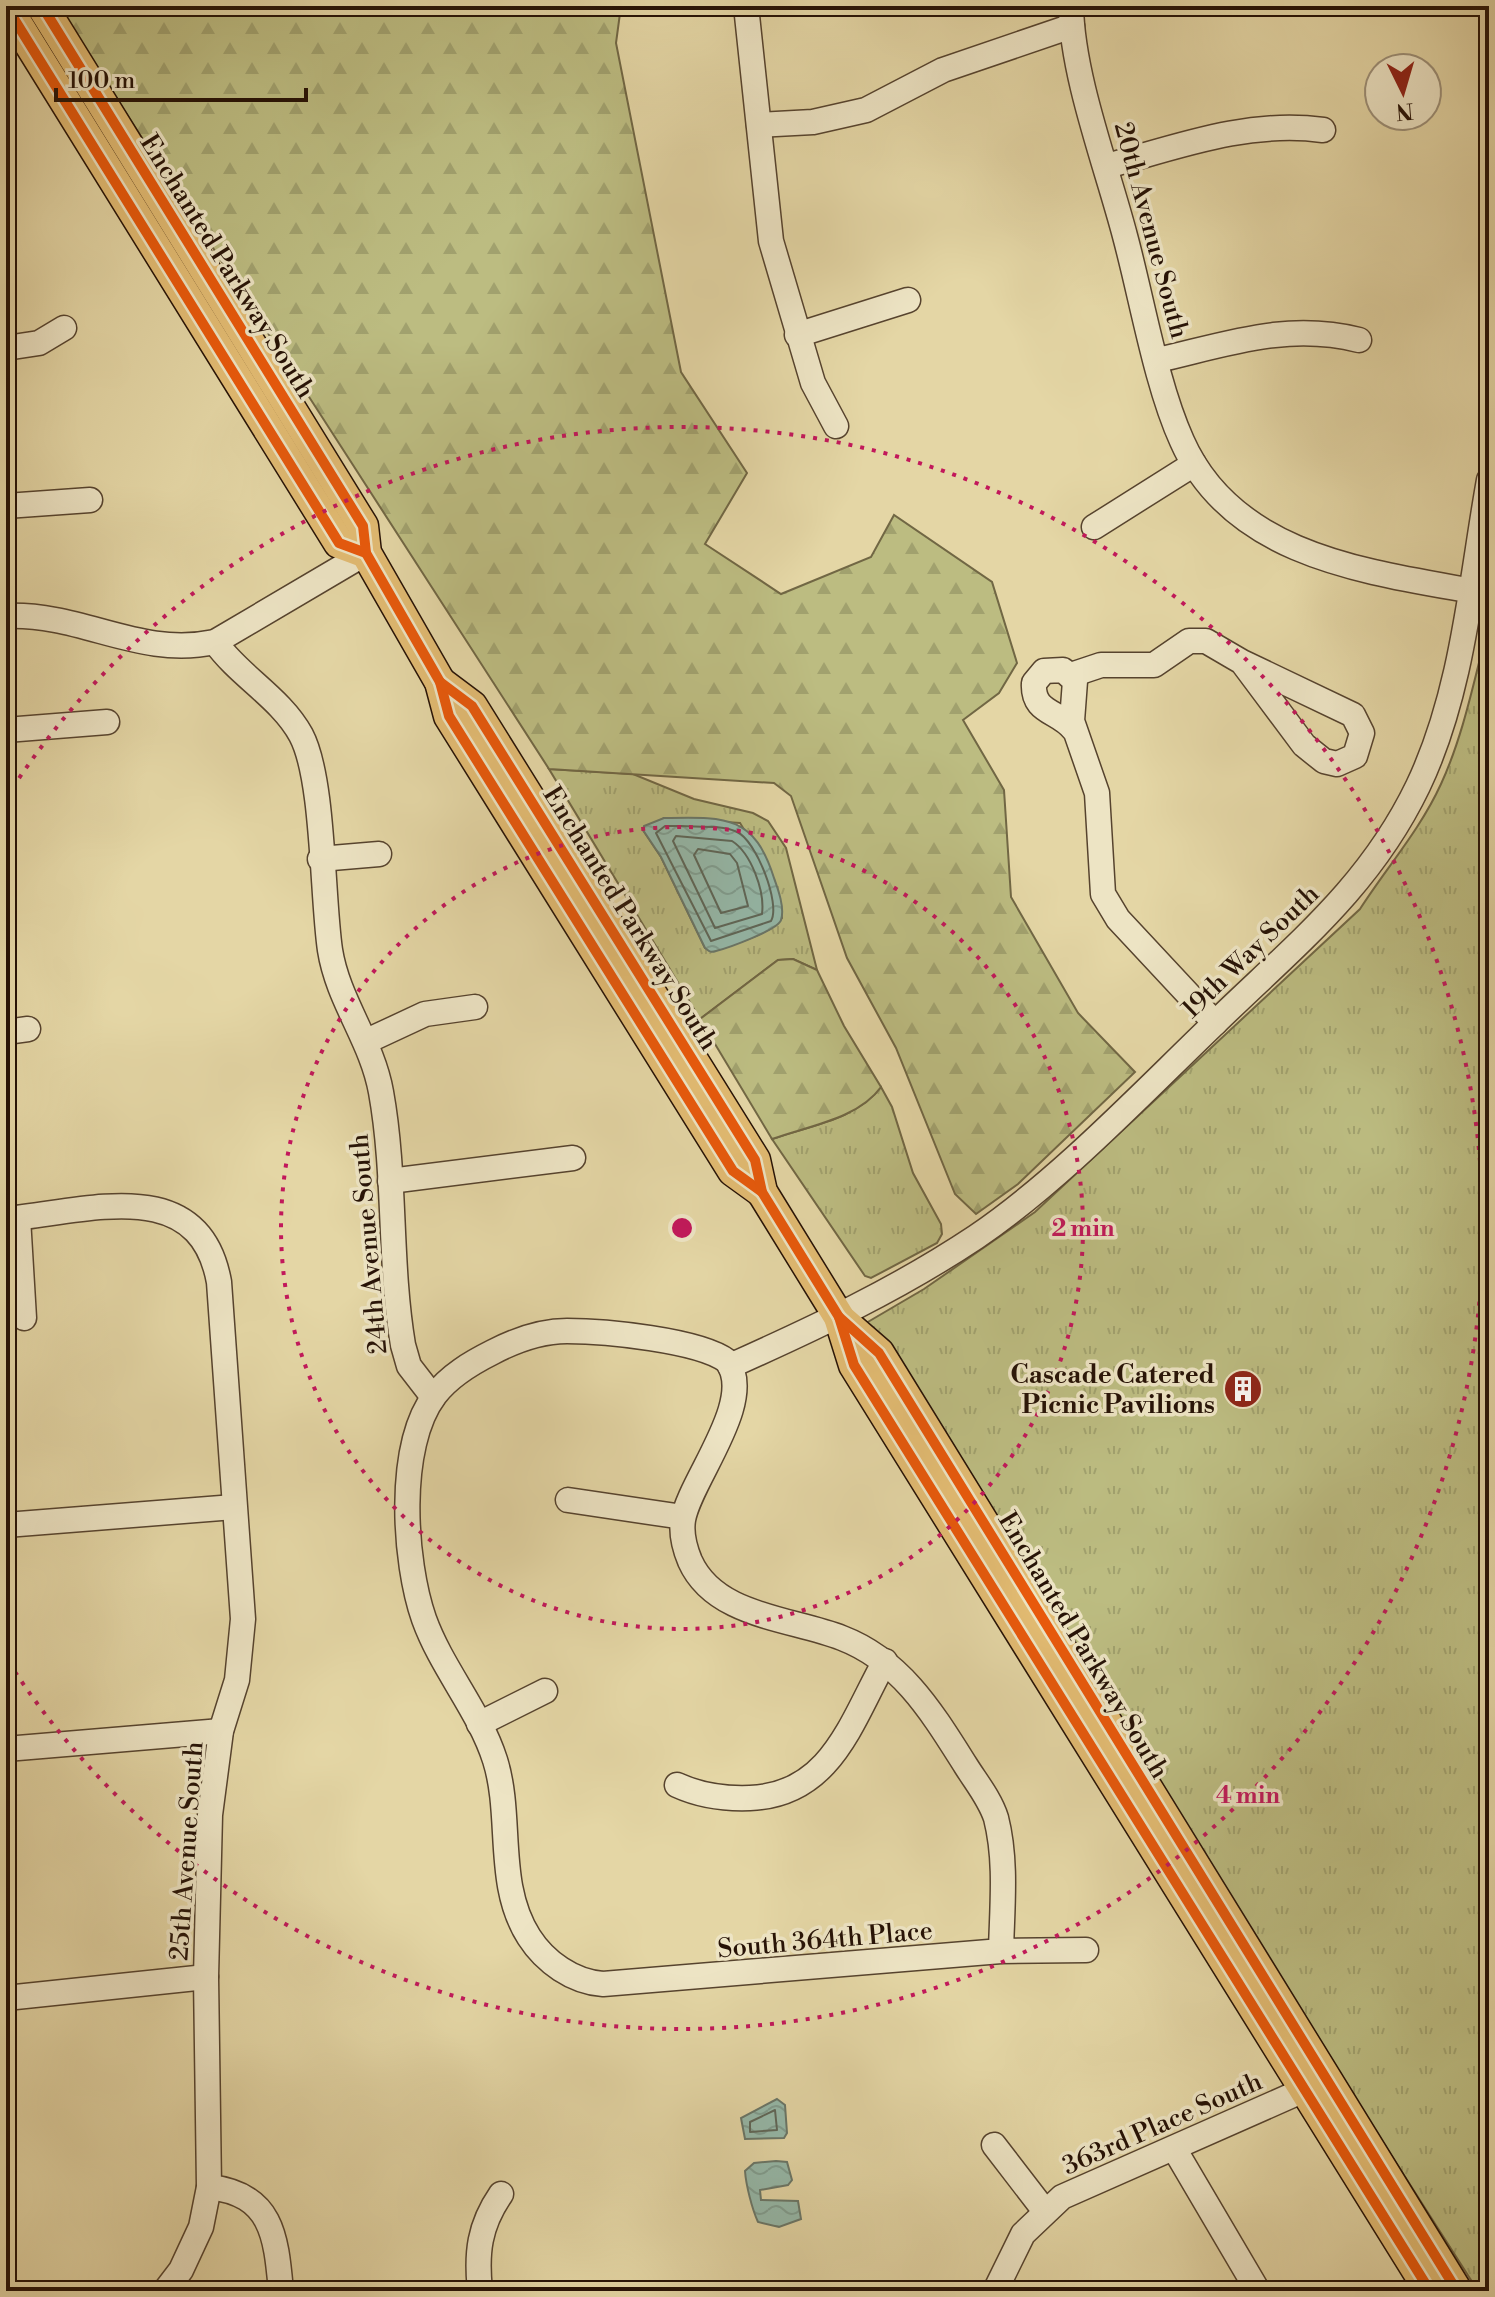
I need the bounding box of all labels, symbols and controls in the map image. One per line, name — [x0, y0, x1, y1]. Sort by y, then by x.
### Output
scale bar — [56, 52, 306, 102]
north arrow — [1363, 52, 1443, 132]
text: 100 m — [68, 66, 135, 96]
text: N — [1394, 96, 1414, 125]
street label: 20th Avenue South — [1107, 118, 1195, 342]
street label: Enchanted Parkway South — [133, 129, 322, 404]
street label: Enchanted Parkway South — [536, 781, 725, 1056]
street label: 19th Way South — [1175, 878, 1326, 1025]
street label: 24th Avenue South — [343, 1132, 395, 1356]
centre of rings — [668, 1214, 696, 1242]
text: 2 min — [1051, 1214, 1115, 1244]
place label: Cascade Catered Picnic Pavilions — [1010, 1359, 1215, 1421]
building icon: Cascade Catered Picnic Pavilions — [1222, 1368, 1264, 1410]
street label: Enchanted Parkway South — [991, 1506, 1175, 1785]
street label: 25th Avenue South — [163, 1740, 211, 1962]
text: 4 min — [1216, 1781, 1280, 1811]
street label: South 364th Place — [716, 1915, 934, 1965]
street label: 363rd Place South — [1058, 2066, 1267, 2182]

